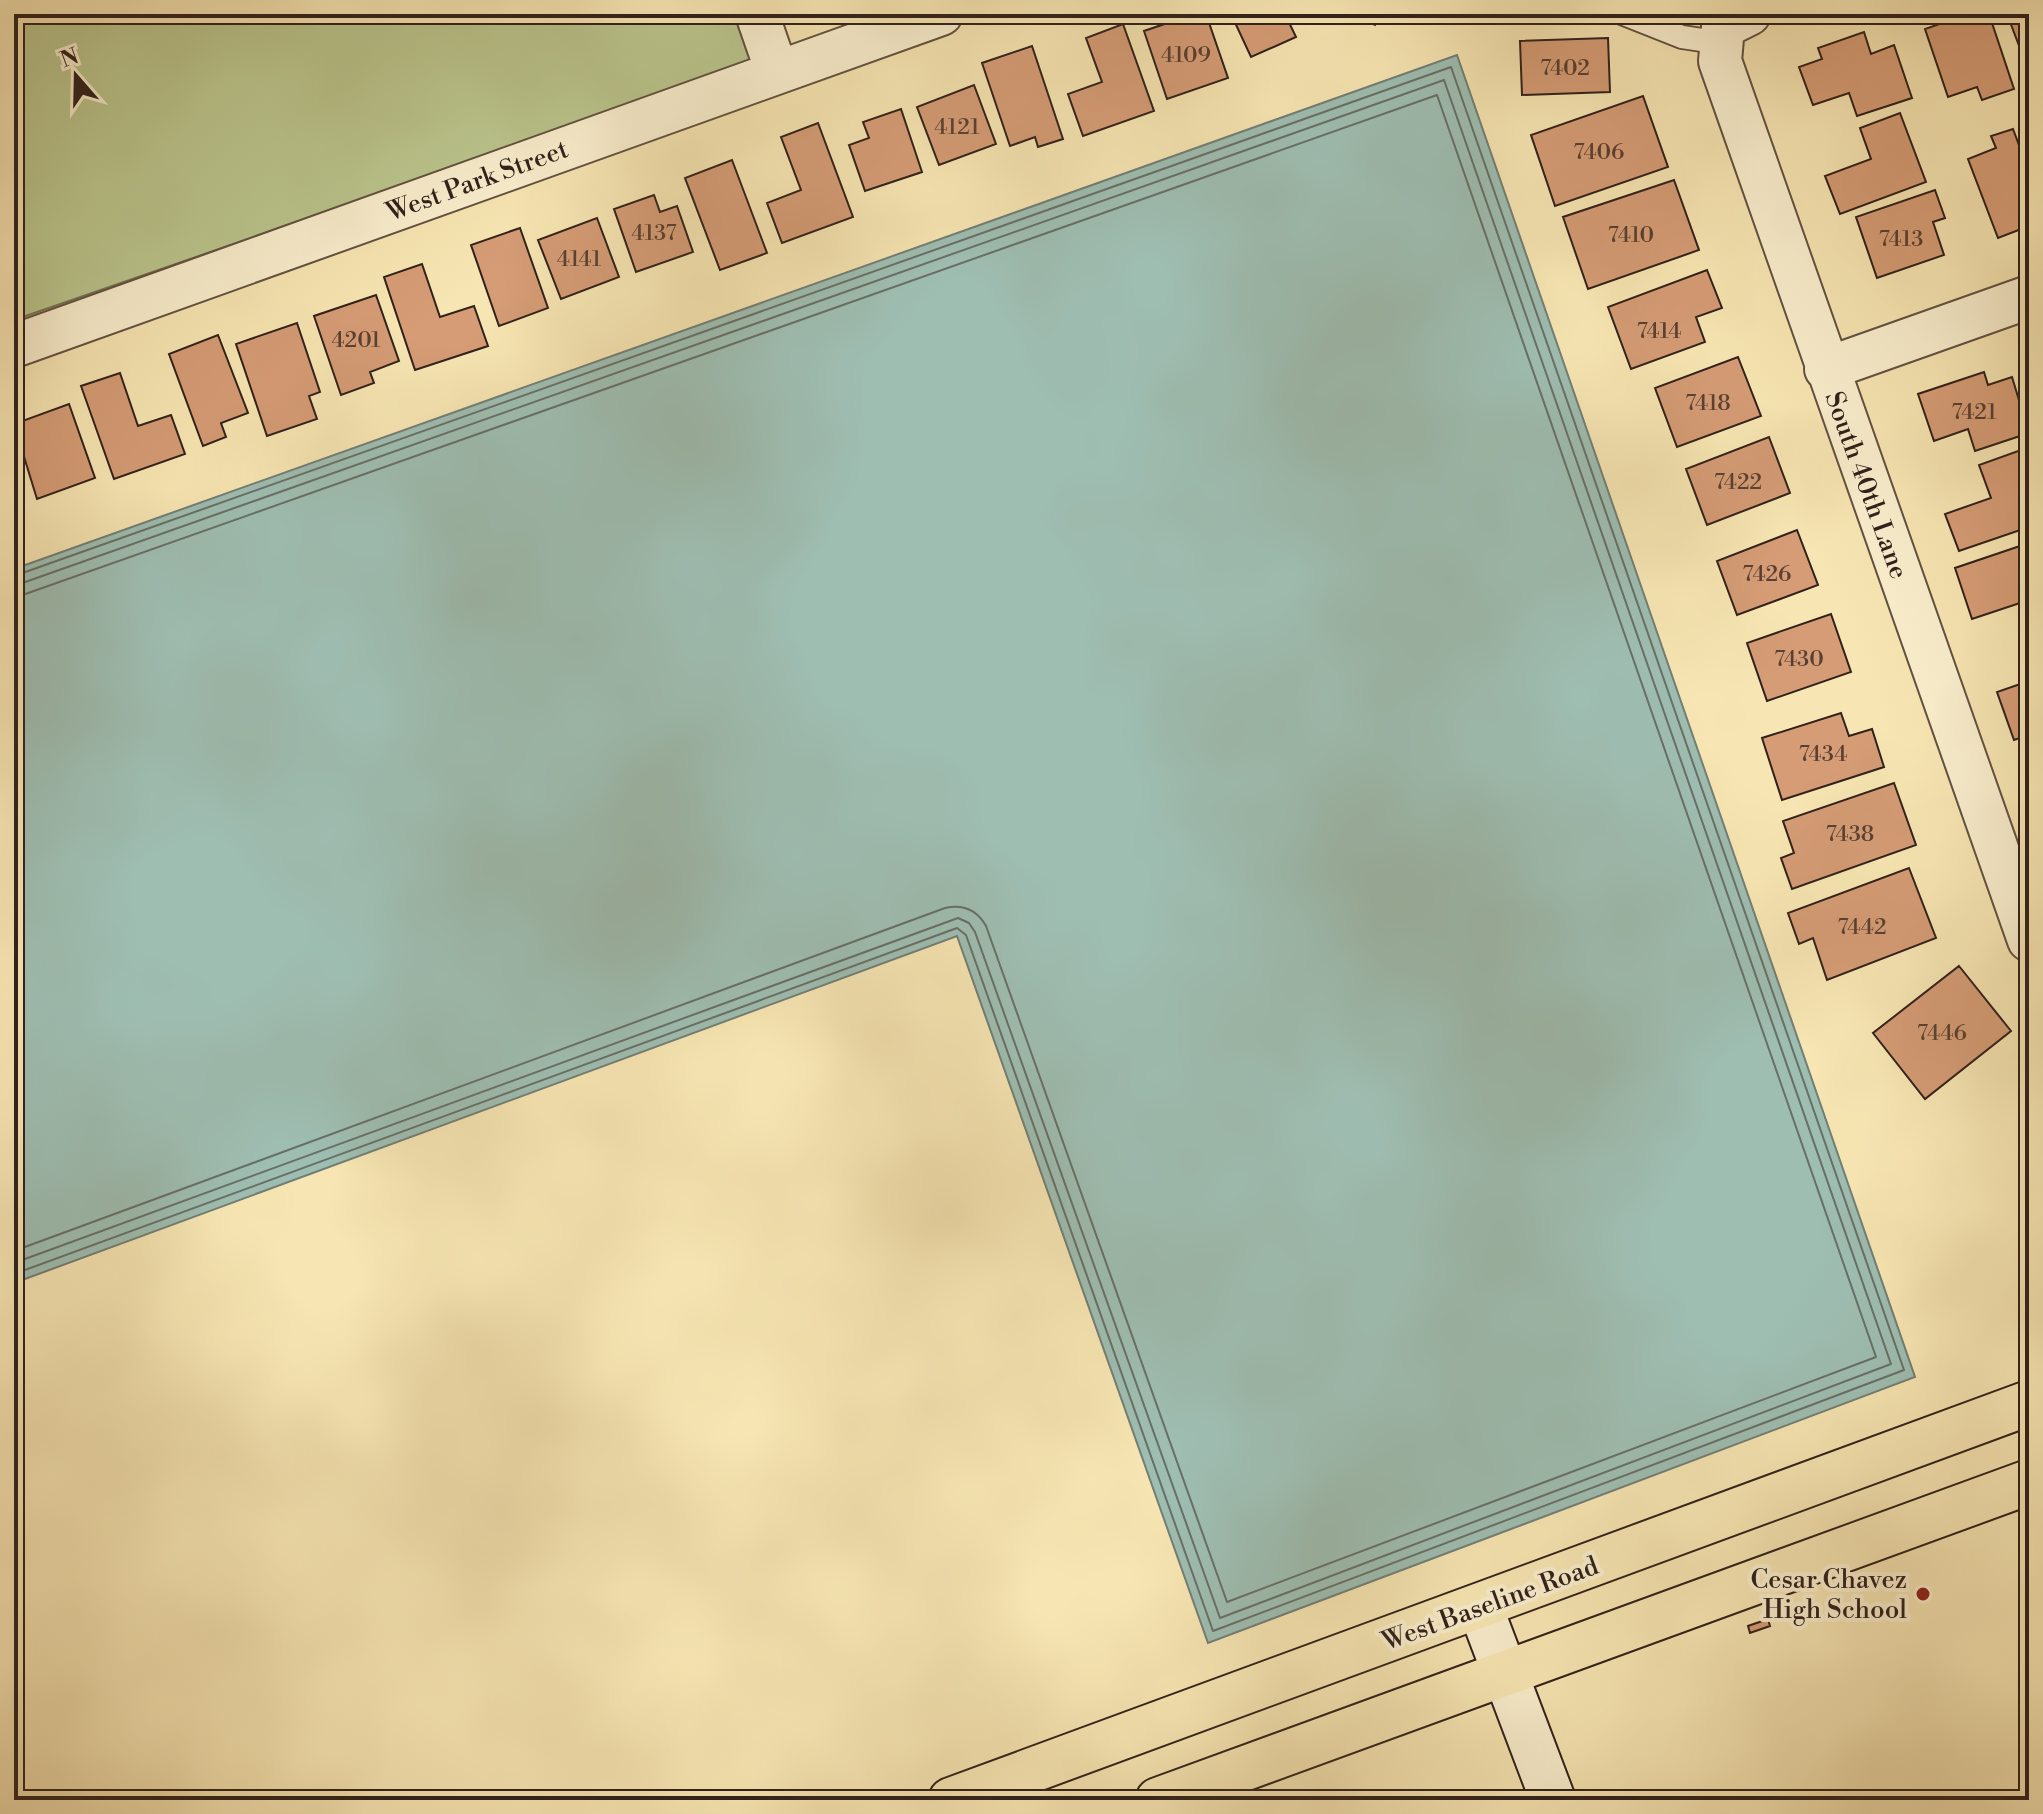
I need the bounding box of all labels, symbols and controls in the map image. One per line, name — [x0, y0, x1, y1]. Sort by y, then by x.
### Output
north arrow — [36, 36, 116, 116]
house number: 4109 — [1161, 42, 1211, 69]
text: N — [57, 43, 83, 74]
house number: 7402 — [1540, 55, 1590, 82]
house number: 4121 — [934, 114, 980, 141]
street label: West Park Street — [381, 133, 573, 229]
house number: 7406 — [1574, 139, 1624, 166]
house number: 4137 — [631, 220, 677, 247]
house number: 7410 — [1608, 222, 1654, 249]
house number: 7413 — [1879, 226, 1923, 253]
house number: 4141 — [557, 246, 602, 273]
house number: 7414 — [1637, 318, 1681, 345]
house number: 4201 — [332, 327, 381, 354]
street label: South 40th Lane — [1817, 387, 1915, 583]
house number: 7418 — [1685, 390, 1731, 417]
house number: 7421 — [1951, 399, 1997, 426]
house number: 7422 — [1714, 469, 1762, 496]
house number: 7426 — [1743, 561, 1791, 588]
house number: 7430 — [1774, 646, 1824, 673]
house number: 7434 — [1799, 741, 1847, 768]
house number: 7438 — [1826, 821, 1874, 848]
house number: 7442 — [1837, 914, 1887, 941]
house number: 7446 — [1917, 1020, 1967, 1047]
street label: West Baseline Road — [1377, 1550, 1603, 1658]
place label: Cesar Chavez High School — [1750, 1564, 1907, 1626]
marker: Cesar Chavez High School — [1914, 1585, 1932, 1603]

